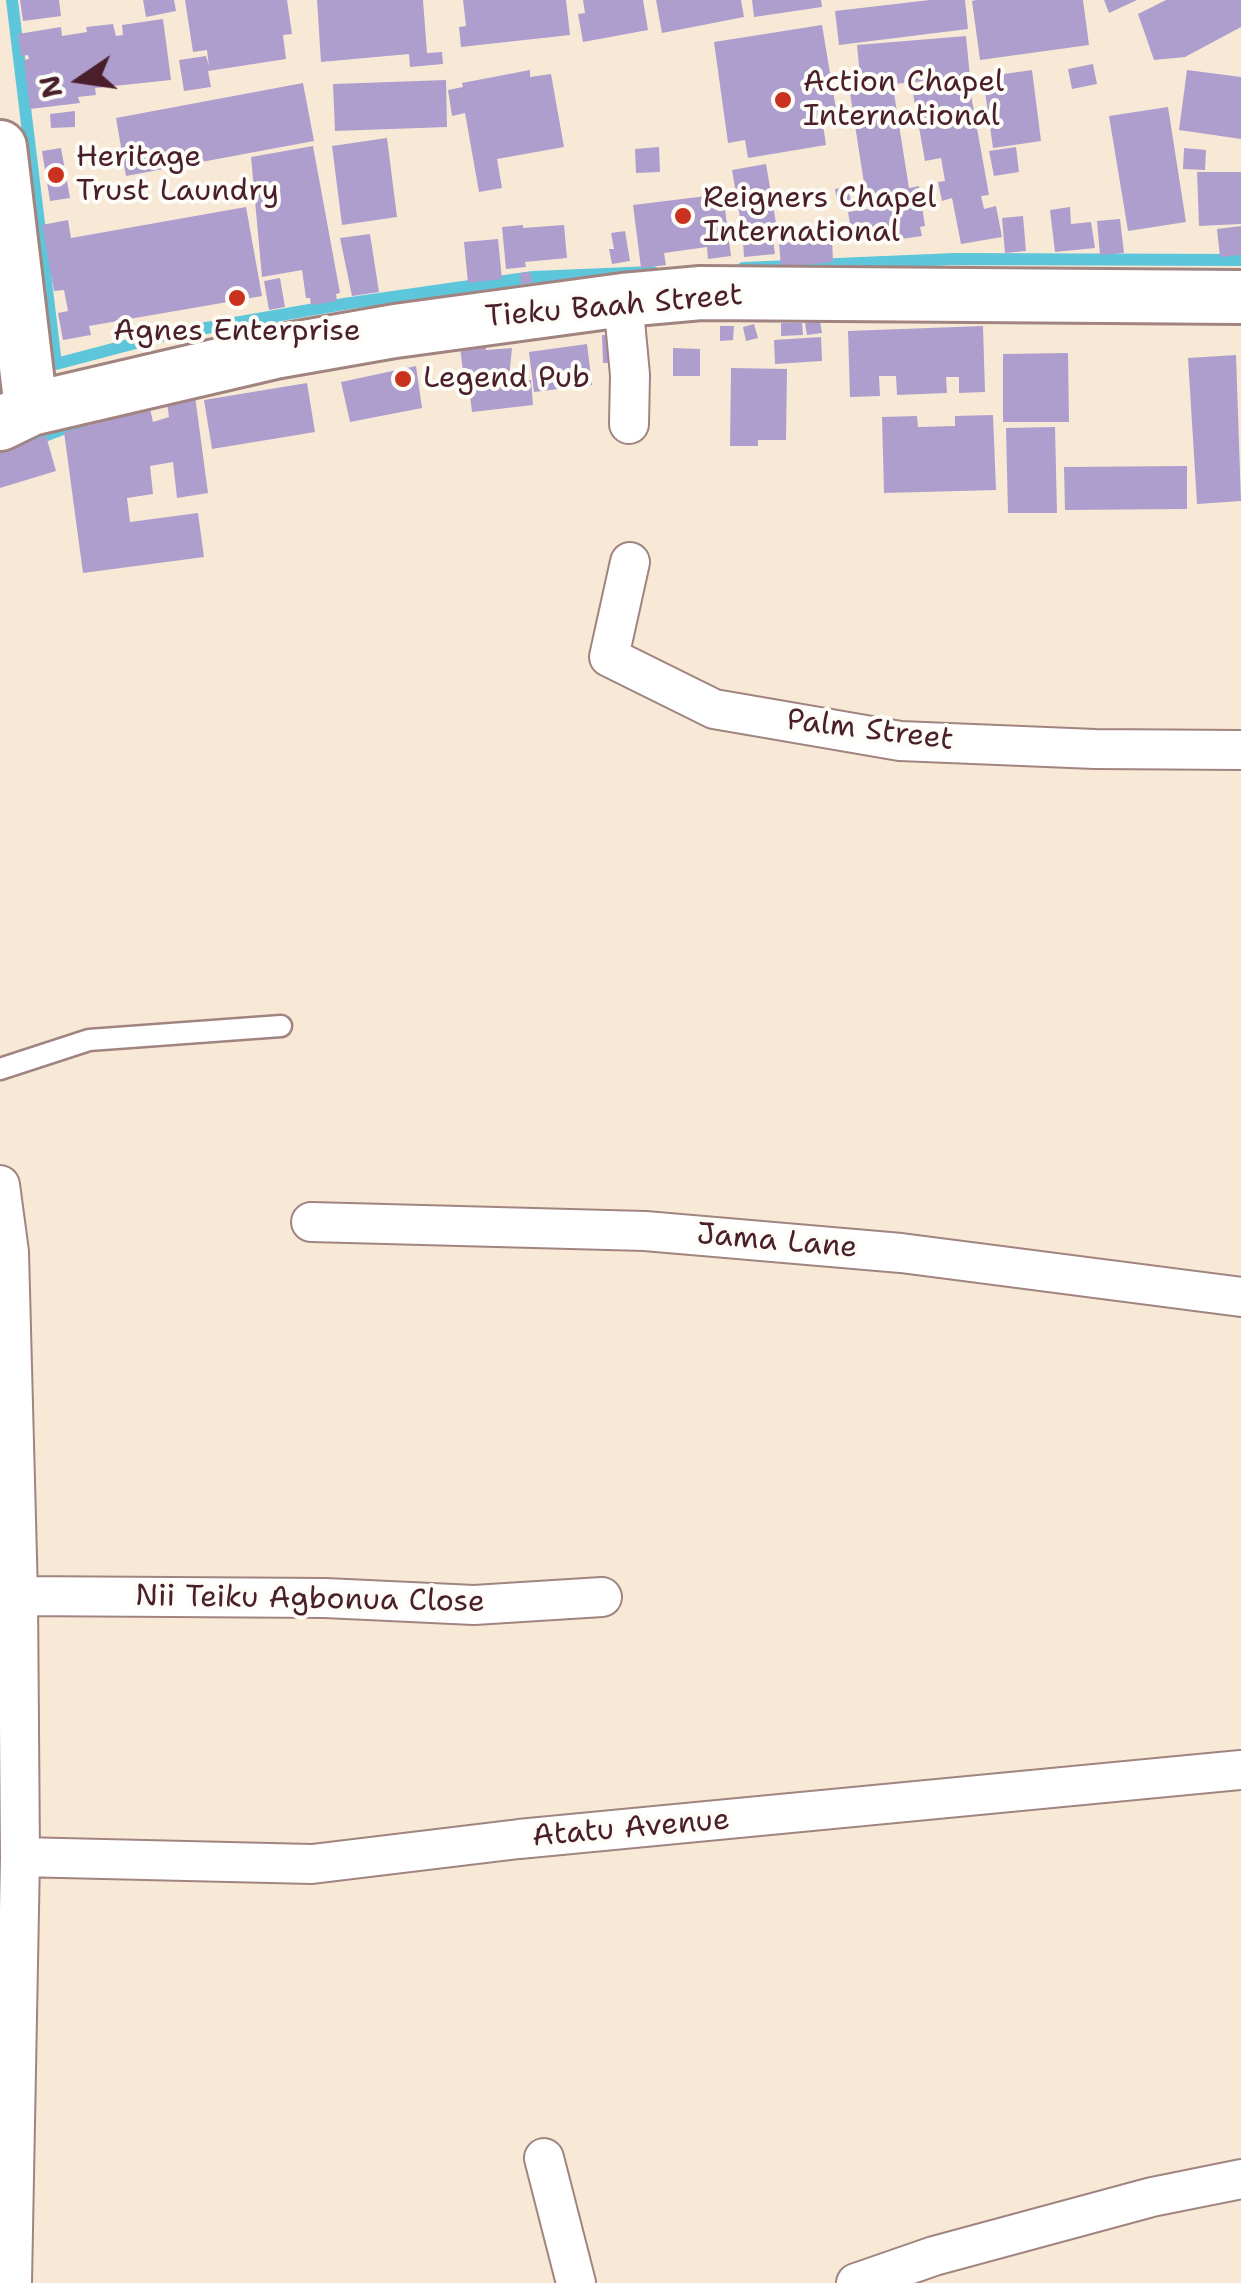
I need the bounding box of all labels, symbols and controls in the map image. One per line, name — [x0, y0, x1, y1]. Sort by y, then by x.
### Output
north arrow — [30, 30, 130, 130]
place label: Action Chapel International — [803, 65, 1004, 136]
text: N — [30, 72, 72, 102]
marker: Action Chapel International — [772, 89, 794, 111]
place label: Heritage Trust Laundry — [76, 140, 279, 210]
marker: Heritage Trust Laundry — [45, 164, 67, 186]
place label: Reigners Chapel International — [703, 181, 936, 252]
marker: Reigners Chapel International — [672, 205, 694, 227]
street label: Tieku Baah Street — [484, 278, 744, 336]
marker: Agnes Enterprise — [226, 287, 248, 309]
place label: Agnes Enterprise — [113, 314, 361, 350]
place label: Legend Pub — [423, 361, 590, 397]
marker: Legend Pub — [392, 368, 414, 390]
street label: Palm Street — [785, 703, 955, 759]
street label: Jama Lane — [695, 1217, 859, 1267]
street label: Nii Teiku Agbonua Close — [135, 1579, 485, 1621]
street label: Atatu Avenue — [531, 1802, 731, 1856]

